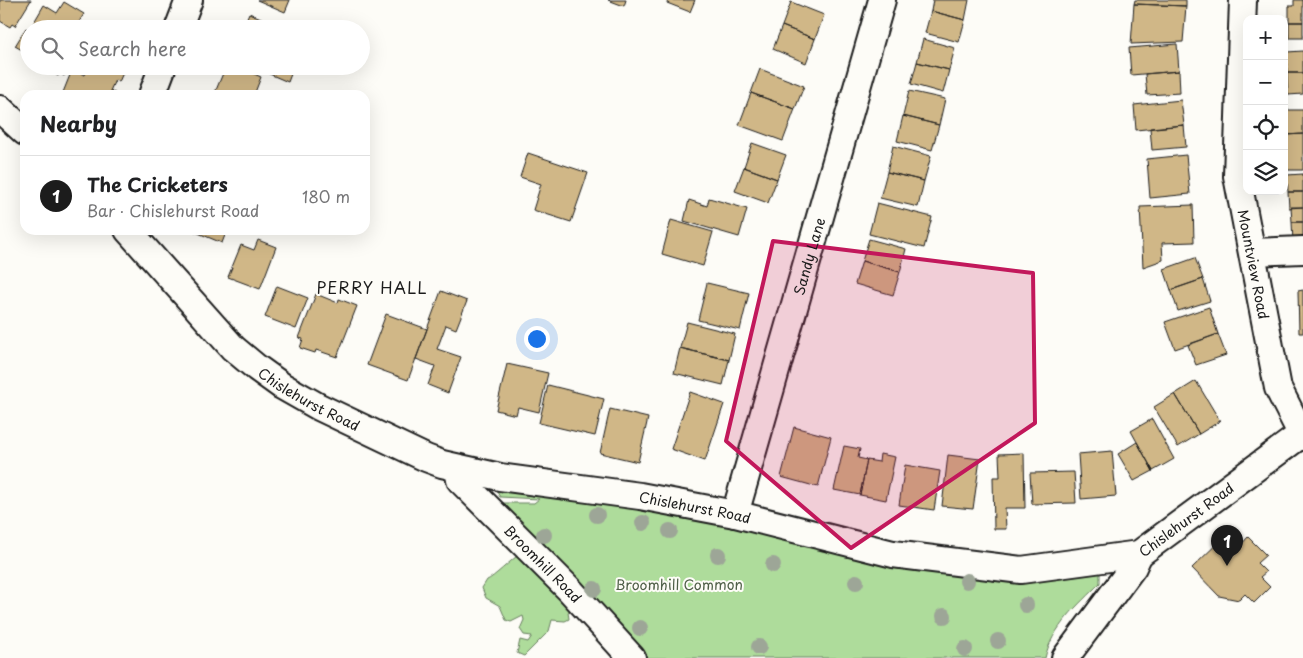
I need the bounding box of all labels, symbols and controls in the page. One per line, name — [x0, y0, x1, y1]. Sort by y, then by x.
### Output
map controls — [1243, 15, 1288, 195]
button: + — [1243, 15, 1288, 60]
search box — [20, 20, 370, 75]
icon: search — [38, 34, 66, 62]
text: Search here — [78, 34, 187, 62]
button: − — [1243, 60, 1288, 105]
button: locate — [1243, 105, 1288, 150]
text: Nearby — [40, 107, 117, 139]
button: layers — [1243, 150, 1288, 195]
text: The Cricketers — [87, 170, 228, 198]
text: 1 — [52, 184, 60, 208]
text: 180 m — [302, 184, 350, 208]
text: Bar · Chislehurst Road — [87, 198, 259, 222]
street label: Mountview Road — [1233, 208, 1275, 321]
street label: Sandy Lane — [788, 215, 830, 298]
district label: PERRY HALL — [316, 275, 428, 299]
your location — [524, 326, 550, 352]
street label: Chislehurst Road — [254, 362, 363, 436]
street label: Chislehurst Road — [1134, 477, 1238, 562]
street label: Chislehurst Road — [637, 486, 753, 528]
street label: Broomhill Road — [500, 520, 587, 607]
pin: 1 — [1211, 525, 1243, 566]
park label: Broomhill Common — [615, 574, 743, 595]

